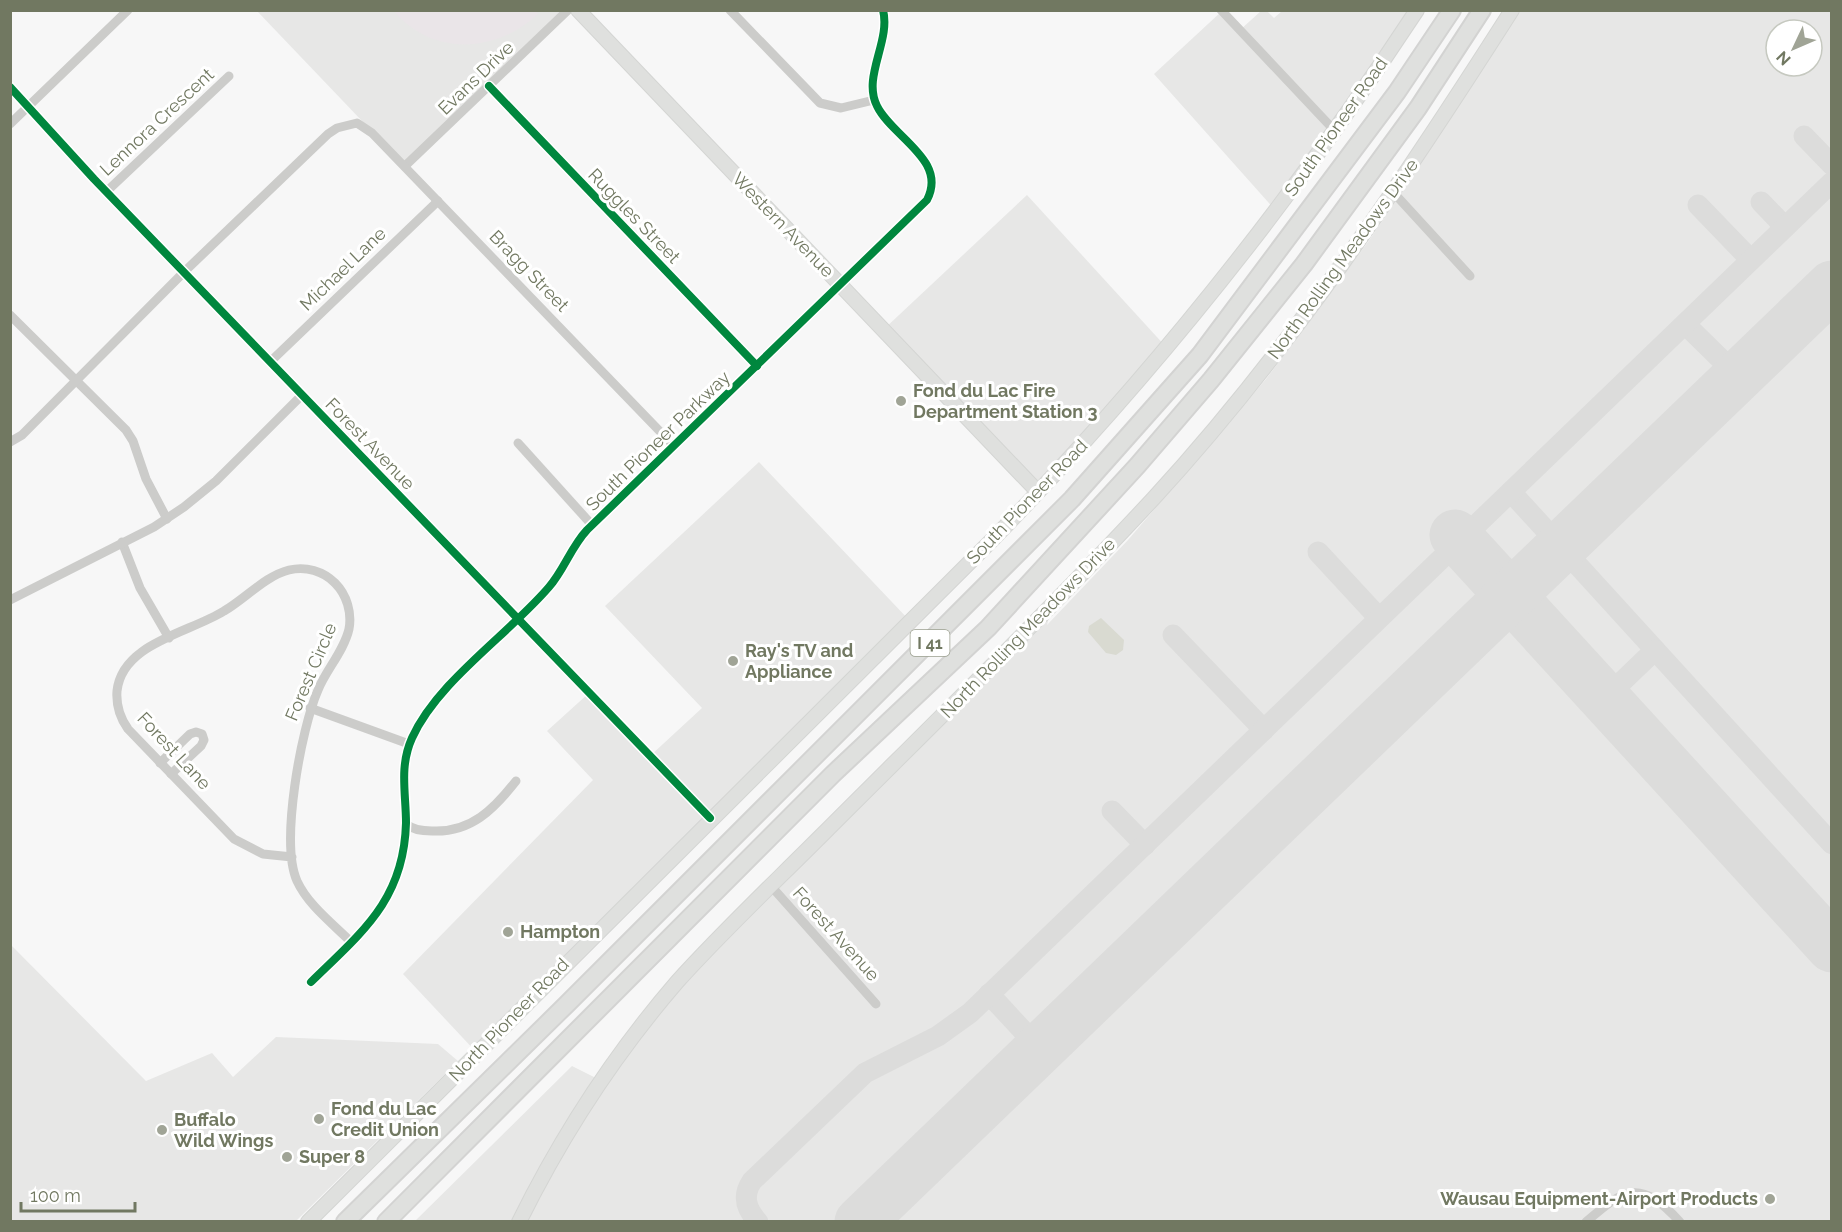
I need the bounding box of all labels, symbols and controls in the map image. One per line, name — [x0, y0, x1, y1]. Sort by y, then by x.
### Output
north arrow — [1764, 18, 1824, 78]
street label: Evans Drive — [434, 36, 518, 119]
text: N — [1772, 47, 1795, 69]
street label: South Pioneer Road — [1280, 53, 1391, 200]
street label: Lennora Crescent — [95, 64, 218, 180]
street label: North Rolling Meadows Drive — [1263, 154, 1423, 363]
street label: Ruggles Street — [584, 164, 685, 267]
street label: Western Avenue — [728, 168, 839, 282]
street label: Michael Lane — [296, 222, 390, 315]
street label: Bragg Street — [485, 226, 573, 316]
street label: South Pioneer Parkway — [581, 366, 734, 515]
place label: Fond du Lac Fire Department Station 3 — [913, 380, 1098, 422]
street label: Forest Avenue — [321, 393, 420, 494]
marker: Fond du Lac Fire Department Station 3 — [894, 394, 908, 408]
street label: South Pioneer Road — [962, 435, 1091, 568]
street label: North Rolling Meadows Drive — [936, 533, 1120, 722]
street label: Forest Circle — [281, 619, 341, 724]
road number: I 41 — [910, 630, 950, 656]
place label: Ray's TV and Appliance — [745, 640, 853, 682]
marker: Ray's TV and Appliance — [726, 654, 740, 668]
street label: Forest Lane — [133, 708, 216, 794]
street label: Forest Avenue — [789, 882, 884, 985]
place label: Hampton — [520, 921, 600, 942]
marker: Hampton — [501, 925, 515, 939]
street label: North Pioneer Road — [444, 954, 573, 1086]
place label: Fond du Lac Credit Union — [331, 1098, 439, 1140]
place label: Buffalo Wild Wings — [174, 1109, 273, 1151]
marker: Fond du Lac Credit Union — [312, 1112, 326, 1126]
marker: Buffalo Wild Wings — [155, 1123, 169, 1137]
place label: Super 8 — [299, 1146, 365, 1167]
marker: Super 8 — [280, 1150, 294, 1164]
scale bar — [21, 1175, 135, 1213]
text: 100 m — [30, 1185, 81, 1206]
place label: Wausau Equipment-Airport Products — [1440, 1188, 1758, 1209]
marker: Wausau Equipment-Airport Products — [1763, 1192, 1777, 1206]

